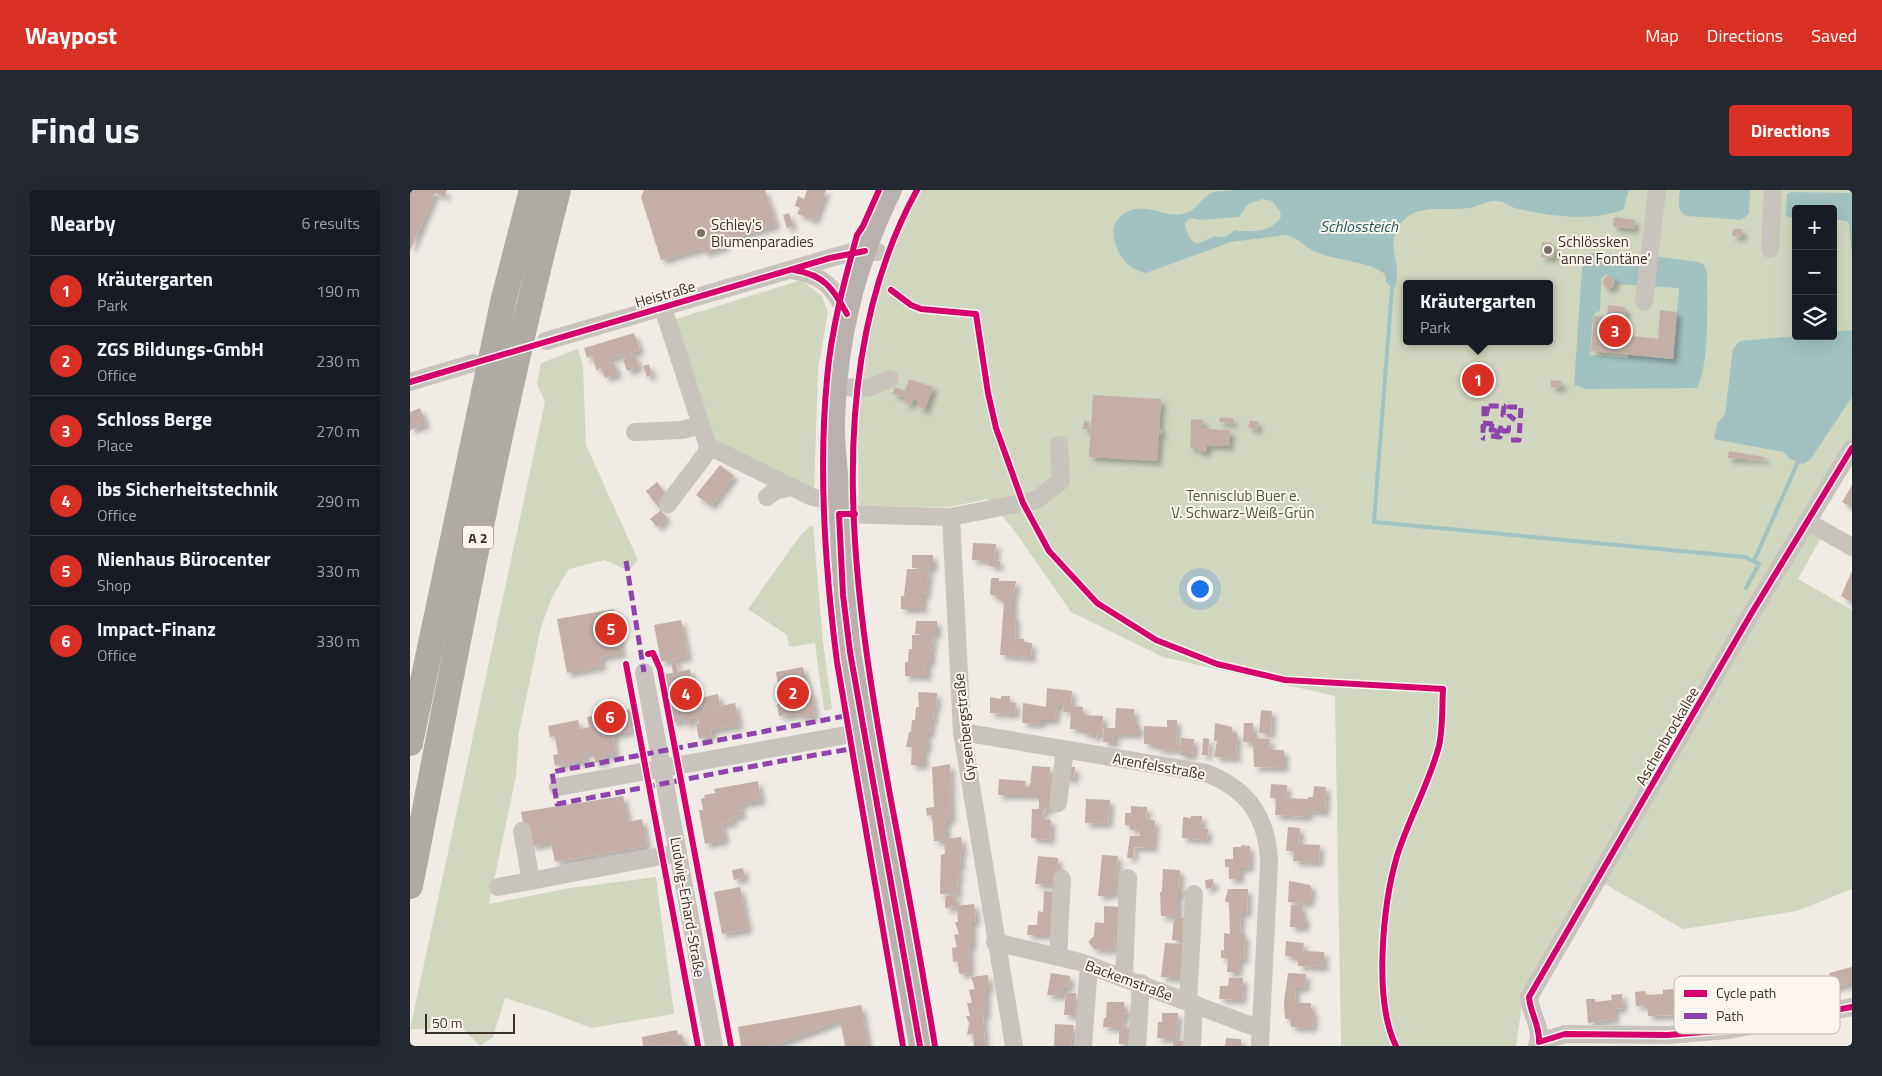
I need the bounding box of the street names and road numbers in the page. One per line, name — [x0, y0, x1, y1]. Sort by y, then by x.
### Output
street label: Heistraße — [632, 274, 698, 314]
road number: A 2 — [463, 526, 493, 548]
street label: Gysenbergstraße — [947, 672, 981, 782]
street label: Aschenbrockallee — [1629, 682, 1705, 790]
street label: Arenfelsstraße — [1111, 747, 1207, 785]
street label: Ludwig-Erhard-Straße — [664, 835, 712, 979]
street label: Backemstraße — [1082, 954, 1176, 1006]

